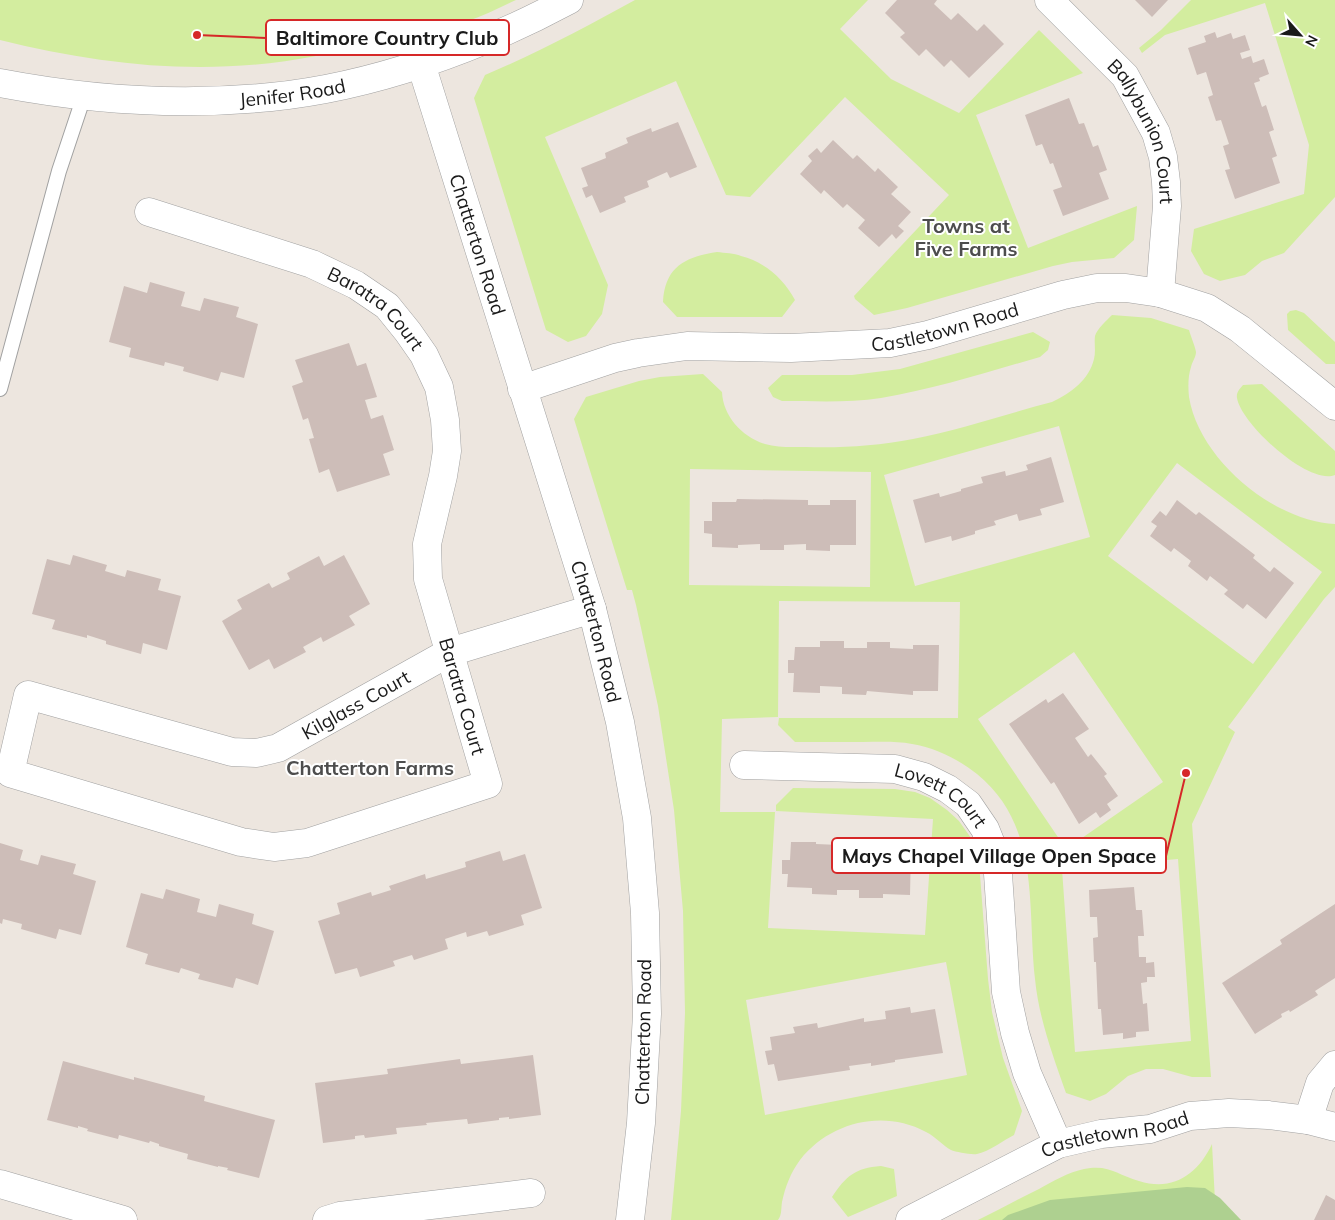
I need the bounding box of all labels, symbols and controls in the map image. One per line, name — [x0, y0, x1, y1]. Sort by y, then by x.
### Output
north arrow — [1275, 10, 1325, 60]
callout: Baltimore Country Club — [266, 20, 509, 55]
text: Baltimore Country Club — [276, 25, 498, 50]
text: N — [1301, 32, 1322, 50]
street label: Ballybunion Court — [1102, 53, 1179, 205]
street label: Jenifer Road — [238, 73, 348, 112]
street label: Chatterton Road — [444, 171, 511, 318]
district label: Towns at Five Farms — [914, 213, 1018, 261]
street label: Baratra Court — [324, 261, 429, 355]
street label: Castletown Road — [870, 297, 1021, 356]
street label: Chatterton Road — [565, 557, 627, 705]
street label: Baratra Court — [434, 635, 491, 758]
street label: Kilglass Court — [297, 665, 415, 744]
district label: Chatterton Farms — [286, 755, 454, 780]
street label: Lovett Court — [892, 757, 993, 832]
callout: Mays Chapel Village Open Space — [832, 838, 1166, 873]
text: Mays Chapel Village Open Space — [842, 843, 1156, 868]
street label: Chatterton Road — [630, 959, 656, 1105]
street label: Castletown Road — [1036, 1105, 1192, 1163]

